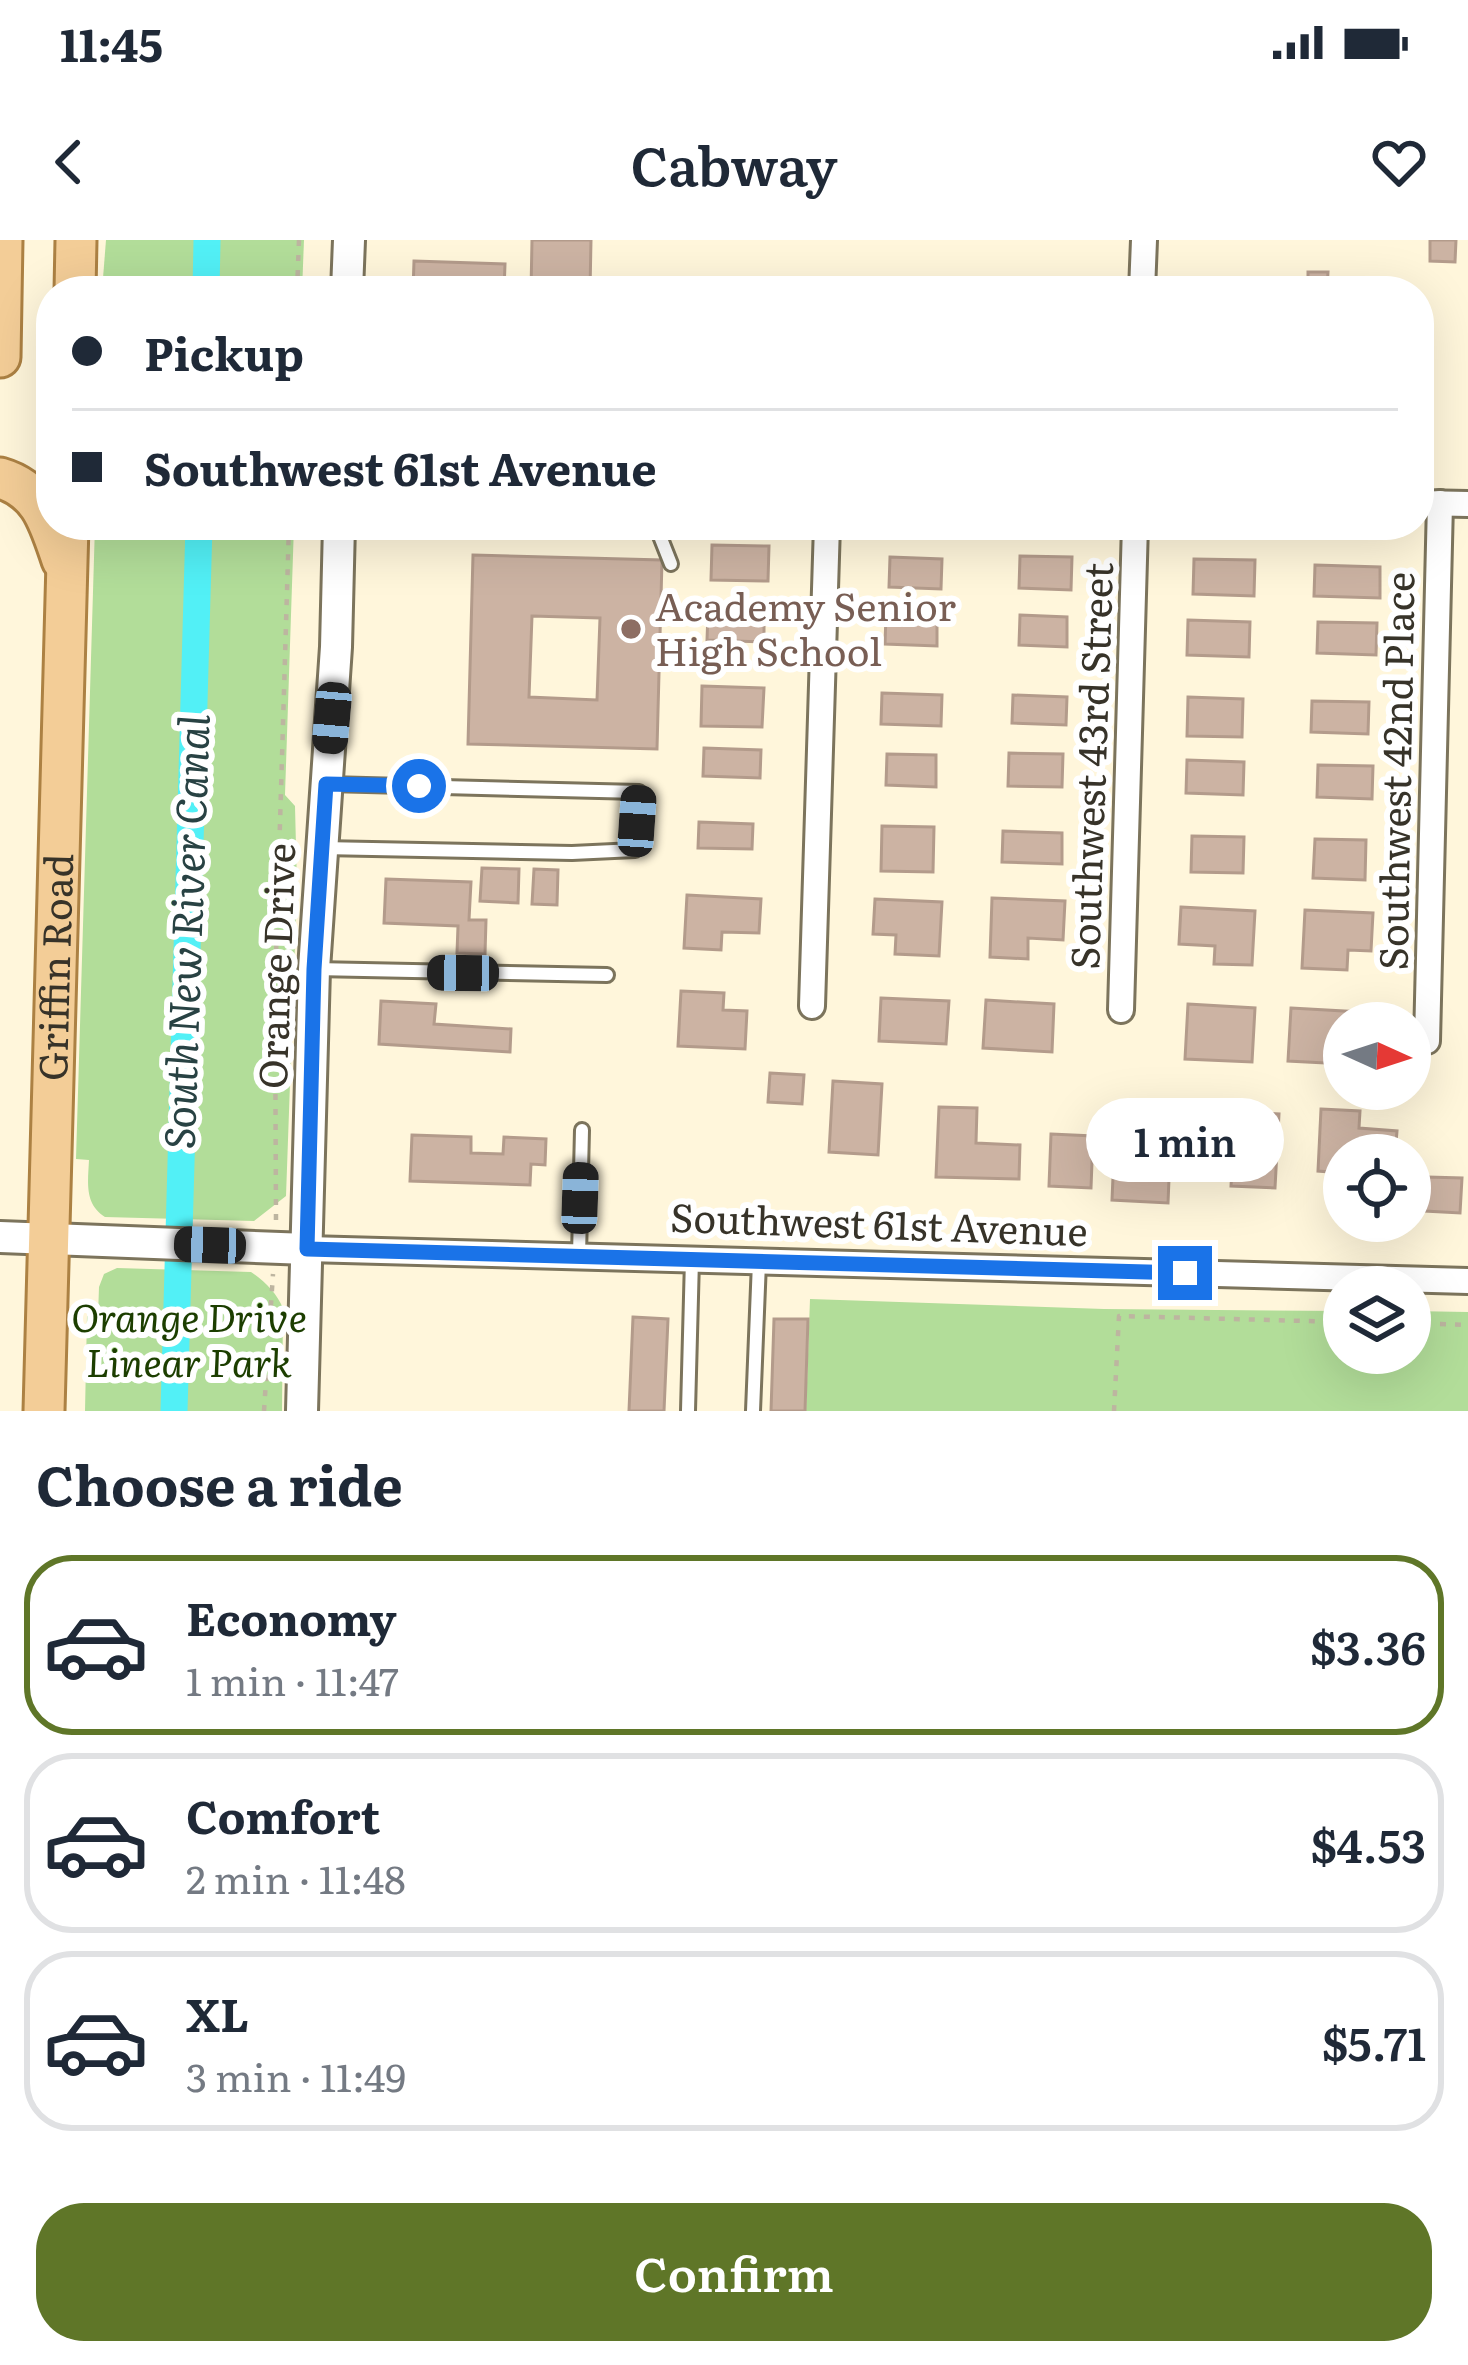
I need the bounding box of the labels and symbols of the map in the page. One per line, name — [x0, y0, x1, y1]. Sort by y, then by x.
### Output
street label: Southwest 43rd Street — [1053, 561, 1125, 970]
street label: Southwest 42nd Place — [1362, 571, 1426, 971]
place label: Academy Senior High School — [655, 575, 956, 678]
marker: Academy Senior High School — [618, 616, 644, 642]
car — [311, 681, 353, 755]
water label: South New River Canal — [145, 713, 223, 1150]
route start — [392, 759, 446, 813]
car — [617, 784, 657, 858]
street label: Orange Drive — [241, 842, 307, 1090]
street label: Griffin Road — [21, 853, 85, 1082]
car — [427, 954, 499, 992]
north arrow — [1323, 1002, 1431, 1110]
callout: 1 min — [1086, 1099, 1284, 1183]
car — [561, 1161, 599, 1235]
street label: Southwest 61st Avenue — [669, 1186, 1089, 1258]
car — [173, 1226, 247, 1264]
route end — [1158, 1246, 1212, 1300]
park label: Orange Drive Linear Park — [71, 1286, 307, 1389]

